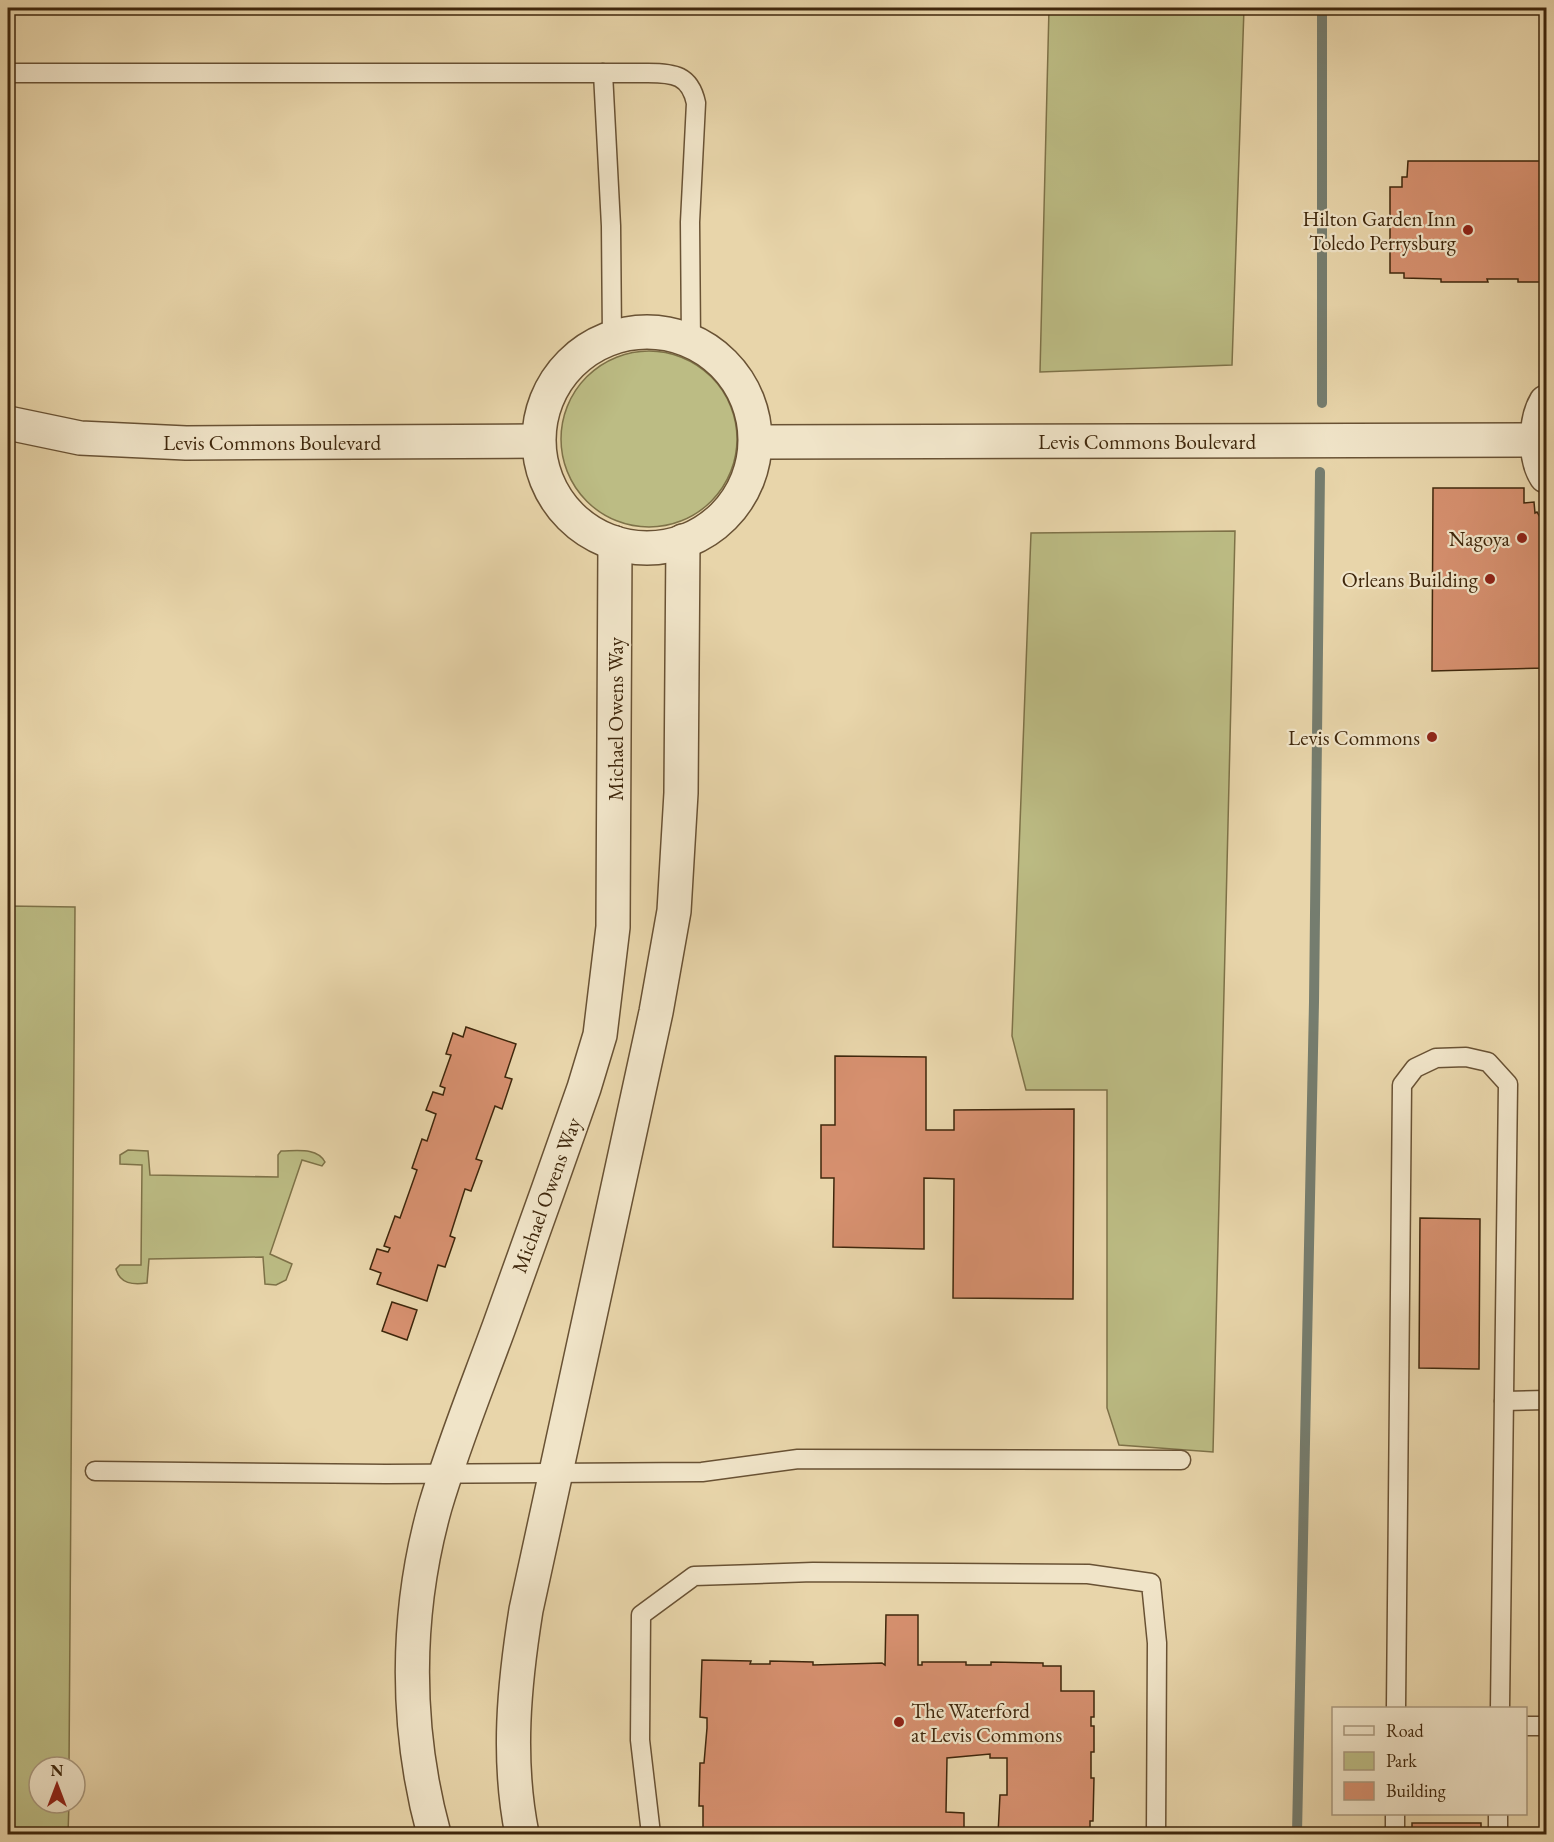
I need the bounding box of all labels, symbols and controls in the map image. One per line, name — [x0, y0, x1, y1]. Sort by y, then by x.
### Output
place label: Hilton Garden Inn Toledo Perrysburg — [1302, 205, 1457, 256]
marker: Hilton Garden Inn Toledo Perrysburg — [1461, 223, 1475, 237]
street label: Levis Commons Boulevard — [1038, 428, 1256, 455]
street label: Levis Commons Boulevard — [163, 429, 381, 456]
place label: Nagoya — [1449, 525, 1511, 552]
marker: Nagoya — [1515, 531, 1529, 545]
place label: Orleans Building — [1342, 566, 1479, 593]
marker: Orleans Building — [1483, 572, 1497, 586]
street label: Michael Owens Way — [602, 636, 629, 801]
place label: Levis Commons — [1288, 724, 1420, 751]
marker: Levis Commons — [1425, 730, 1439, 744]
street label: Michael Owens Way — [505, 1113, 587, 1277]
place label: The Waterford at Levis Commons — [911, 1697, 1062, 1748]
legend — [1332, 1707, 1527, 1815]
marker: The Waterford at Levis Commons — [892, 1715, 906, 1729]
text: Road — [1386, 1719, 1425, 1742]
text: Park — [1386, 1749, 1417, 1772]
north arrow — [27, 1755, 87, 1815]
text: N — [51, 1760, 64, 1781]
text: Building — [1386, 1779, 1446, 1802]

